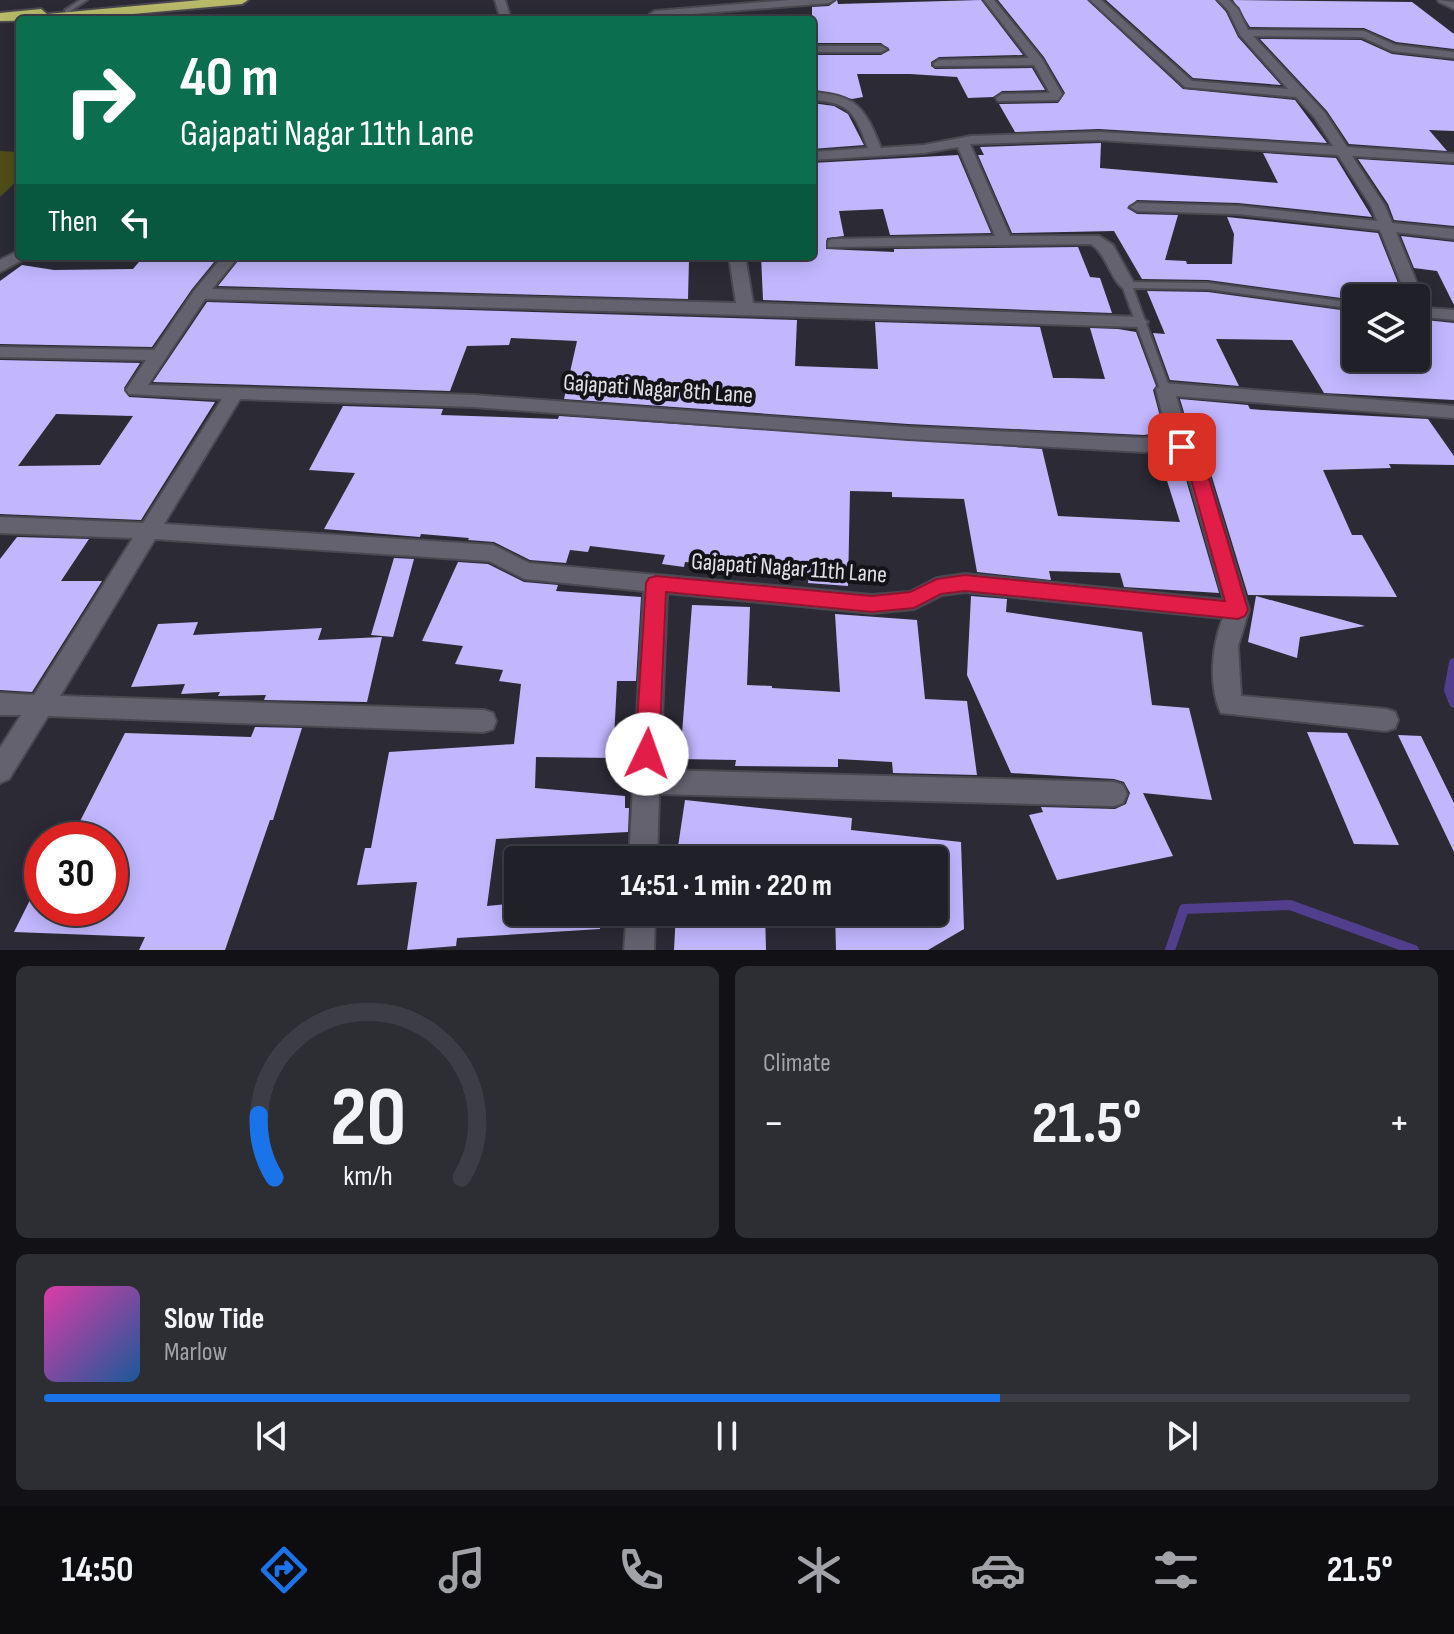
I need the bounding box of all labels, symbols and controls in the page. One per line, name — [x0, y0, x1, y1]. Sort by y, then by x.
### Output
text: 40 m — [180, 45, 279, 112]
icon: right — [48, 48, 152, 152]
text: Gajapati Nagar 11th Lane — [180, 113, 474, 156]
icon: left — [114, 200, 158, 244]
text: Then — [48, 204, 98, 240]
map controls — [1342, 284, 1430, 372]
button: layers — [1342, 284, 1430, 372]
street label: Gajapati Nagar 8th Lane — [562, 368, 754, 410]
pin — [1148, 413, 1216, 481]
icon: arrive — [1160, 425, 1204, 469]
street label: Gajapati Nagar 11th Lane — [690, 547, 888, 589]
position arrow — [605, 712, 689, 796]
speed limit sign: 30 — [24, 822, 128, 926]
text: 14:51 · 1 min · 220 m — [620, 868, 832, 904]
text: Climate — [763, 1048, 831, 1079]
text: 20 — [329, 1069, 406, 1169]
text: 21.5° — [1031, 1088, 1142, 1160]
text: − — [763, 1097, 785, 1150]
text: + — [1388, 1097, 1410, 1150]
text: km/h — [343, 1159, 392, 1194]
text: Slow Tide — [164, 1301, 264, 1337]
text: Marlow — [164, 1337, 227, 1368]
icon: previous — [250, 1414, 294, 1458]
icon: pause — [705, 1414, 749, 1458]
icon: next — [1160, 1414, 1204, 1458]
icon: directions — [256, 1542, 312, 1598]
icon: music — [434, 1542, 490, 1598]
icon: phone — [613, 1542, 669, 1598]
icon: climate — [791, 1542, 847, 1598]
icon: car — [970, 1542, 1026, 1598]
icon: filters — [1148, 1542, 1204, 1598]
text: 14:50 — [61, 1549, 133, 1592]
text: 21.5° — [1327, 1549, 1393, 1592]

